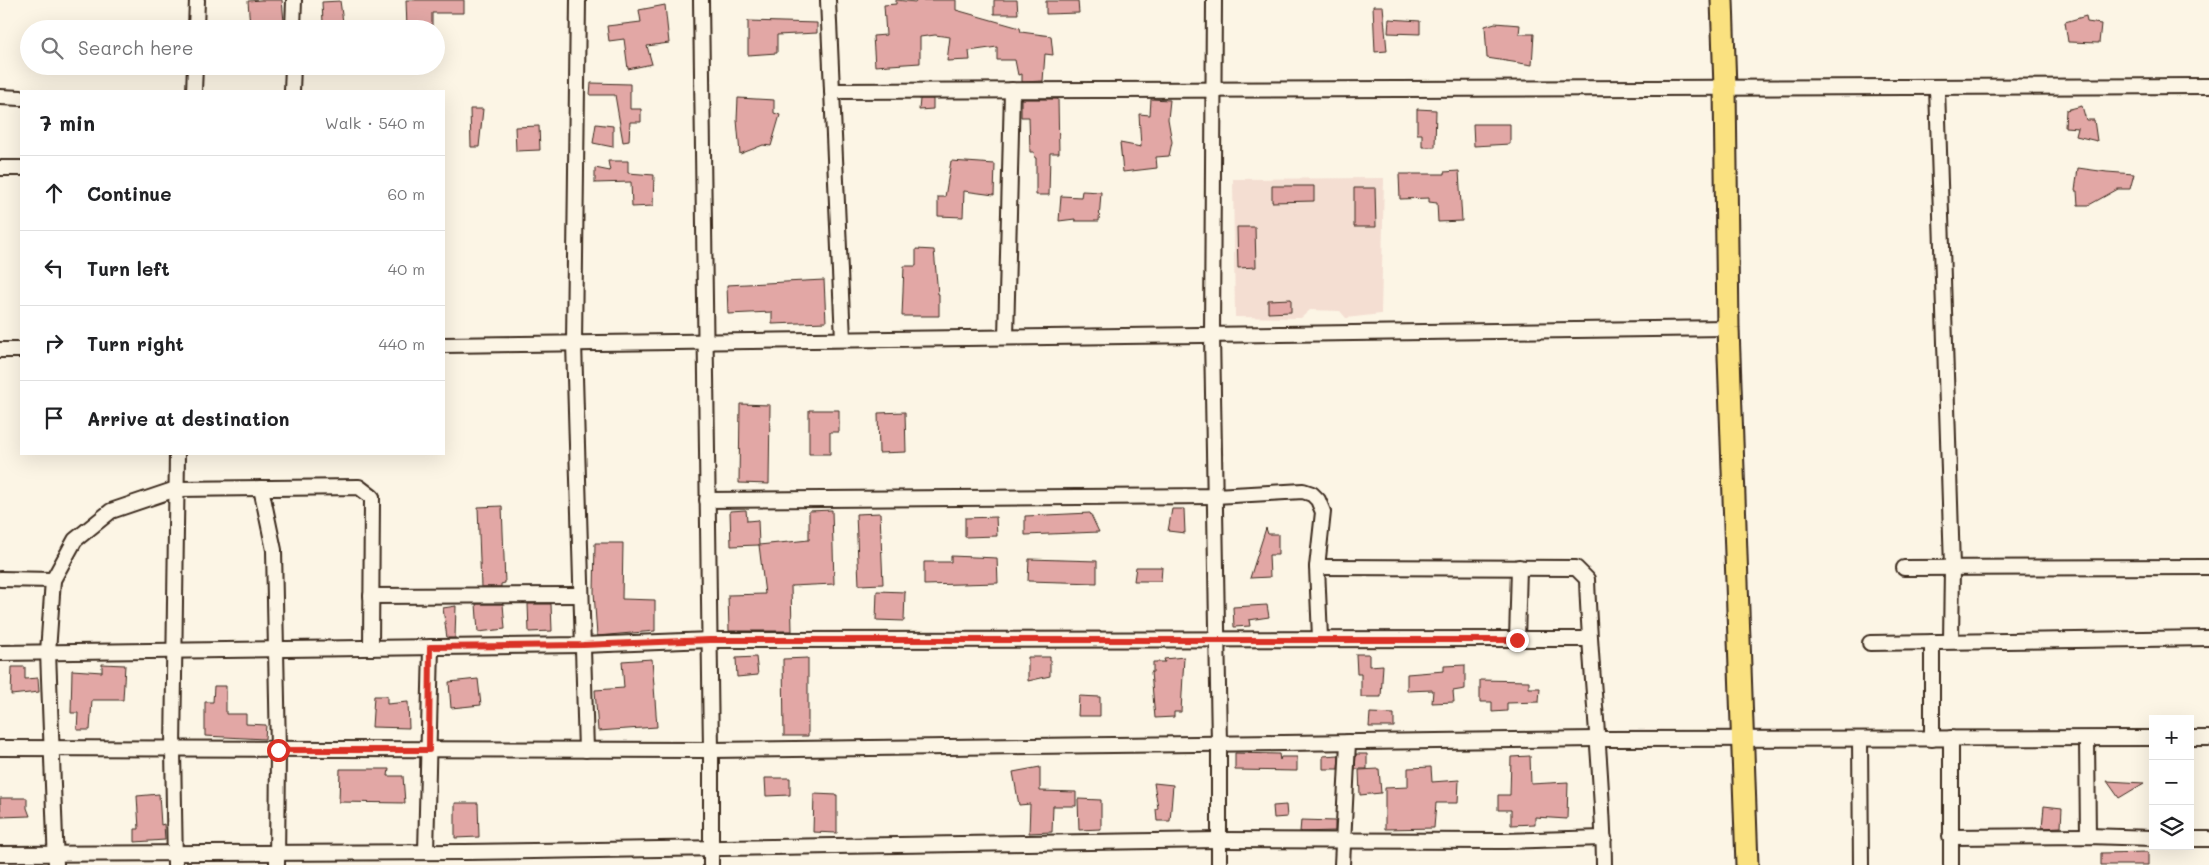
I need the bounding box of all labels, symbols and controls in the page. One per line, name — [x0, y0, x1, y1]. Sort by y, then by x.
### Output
search box — [20, 20, 445, 75]
icon: search — [38, 34, 66, 62]
text: Search here — [78, 35, 194, 60]
text: 7 min — [40, 109, 95, 136]
text: Walk · 540 m — [325, 112, 425, 133]
icon: ahead — [40, 179, 68, 207]
text: Continue — [87, 181, 172, 206]
text: 60 m — [388, 183, 425, 204]
icon: left — [40, 254, 68, 282]
text: Turn left — [87, 256, 170, 281]
text: 40 m — [388, 258, 425, 279]
icon: right — [40, 329, 68, 357]
text: Turn right — [87, 331, 184, 356]
text: 440 m — [378, 333, 425, 354]
icon: arrive — [40, 404, 68, 432]
text: Arrive at destination — [87, 406, 290, 431]
route end — [1506, 629, 1529, 652]
map controls — [2149, 715, 2194, 850]
button: + — [2149, 715, 2194, 760]
route start — [267, 739, 290, 762]
button: − — [2149, 760, 2194, 805]
button: layers — [2149, 805, 2194, 850]

